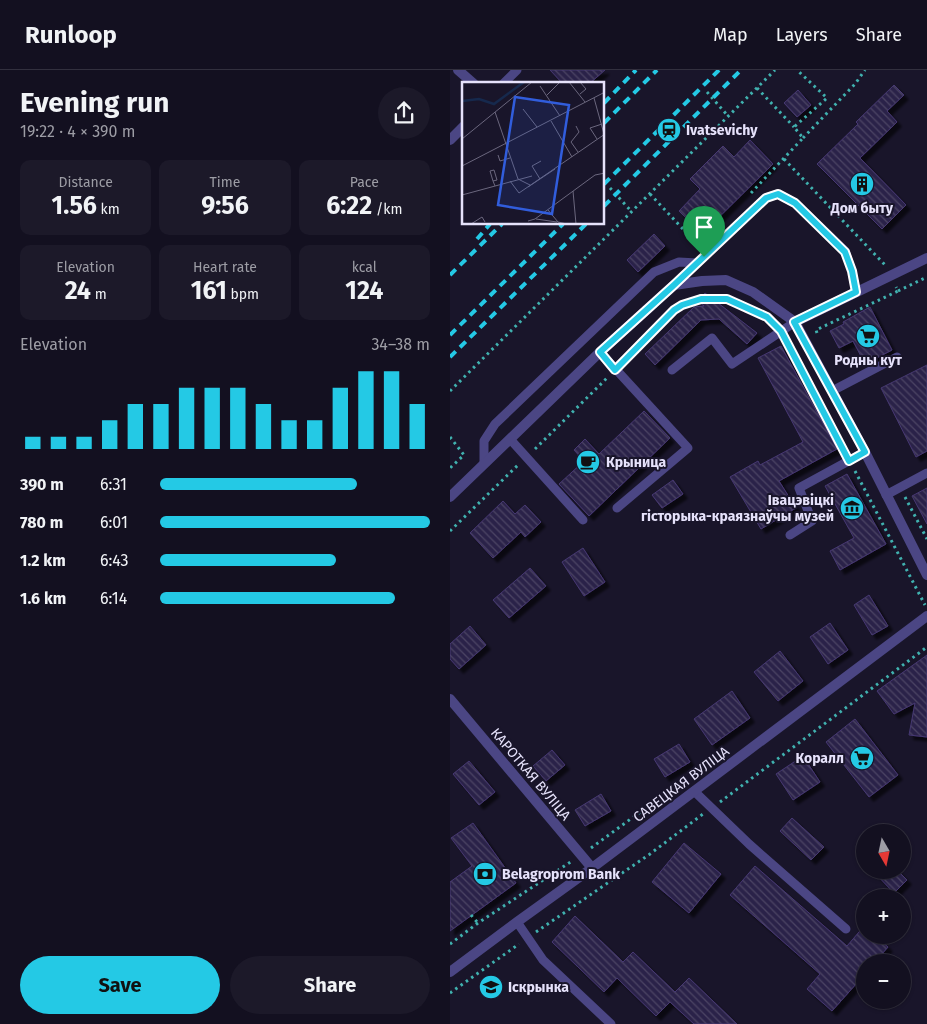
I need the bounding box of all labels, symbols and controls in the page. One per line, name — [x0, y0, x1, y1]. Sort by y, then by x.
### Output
text: Runloop — [25, 21, 117, 49]
text: Map — [713, 24, 748, 46]
text: Layers — [776, 24, 828, 46]
text: Share — [856, 24, 902, 46]
inset map — [462, 82, 605, 225]
text: Evening run — [20, 86, 169, 119]
button: share — [378, 87, 430, 139]
station icon: Ivatsevichy — [656, 117, 682, 143]
text: 19:22 · 4 × 390 m — [20, 122, 135, 141]
place label: Ivatsevichy — [686, 122, 758, 139]
building icon: Дом быту — [849, 171, 875, 197]
text: Distance — [59, 174, 113, 191]
text: Time — [210, 174, 240, 191]
text: Pace — [350, 174, 379, 191]
text: 1.56 — [52, 191, 97, 221]
text: 9:56 — [201, 191, 249, 221]
text: 6:22 — [326, 191, 372, 221]
place label: Дом быту — [830, 200, 894, 217]
text: km — [97, 201, 120, 218]
text: /km — [372, 201, 402, 218]
pin — [683, 206, 725, 257]
icon: arrive — [690, 213, 718, 241]
text: Elevation — [56, 259, 115, 276]
text: Heart rate — [193, 259, 257, 276]
text: kcal — [352, 259, 377, 276]
text: 24 — [65, 276, 91, 306]
text: 161 — [191, 276, 227, 306]
text: 124 — [345, 276, 383, 306]
text: m — [91, 286, 107, 303]
text: bpm — [227, 286, 259, 303]
supermarket icon: Родны кут — [855, 323, 881, 349]
text: Elevation — [20, 335, 87, 354]
text: 34–38 m — [371, 335, 430, 354]
place label: Родны кут — [834, 352, 902, 369]
cafe icon: Крыница — [575, 449, 601, 475]
place label: Крыница — [606, 454, 667, 471]
text: 390 m — [20, 475, 64, 494]
text: 6:31 — [100, 475, 127, 494]
place label: Івацэвіцкі гісторыка-краязнаўчы музей — [641, 492, 834, 525]
museum icon: Івацэвіцкі гісторыка-краязнаўчы музей — [839, 495, 865, 521]
text: 780 m — [20, 513, 63, 532]
text: 6:01 — [100, 513, 128, 532]
text: 1.2 km — [20, 551, 66, 570]
text: 6:43 — [100, 551, 129, 570]
text: 1.6 km — [20, 589, 66, 608]
text: 6:14 — [100, 589, 127, 608]
street label: КАРОТКАЯ ВУЛІЦА — [487, 725, 574, 824]
street label: САВЕЦКАЯ ВУЛІЦА — [630, 743, 733, 826]
supermarket icon: Коралл — [849, 745, 875, 771]
place label: Коралл — [796, 750, 844, 767]
north arrow — [856, 824, 911, 879]
map controls — [856, 824, 911, 1009]
bank icon: Belagroprom Bank — [472, 861, 498, 887]
place label: Belagroprom Bank — [502, 866, 620, 883]
button: + — [856, 889, 911, 944]
button: − — [856, 954, 911, 1009]
button: Save — [20, 956, 220, 1014]
button: Share — [230, 956, 430, 1014]
school or university icon: Іскрынка — [478, 974, 504, 1000]
place label: Іскрынка — [508, 979, 569, 996]

